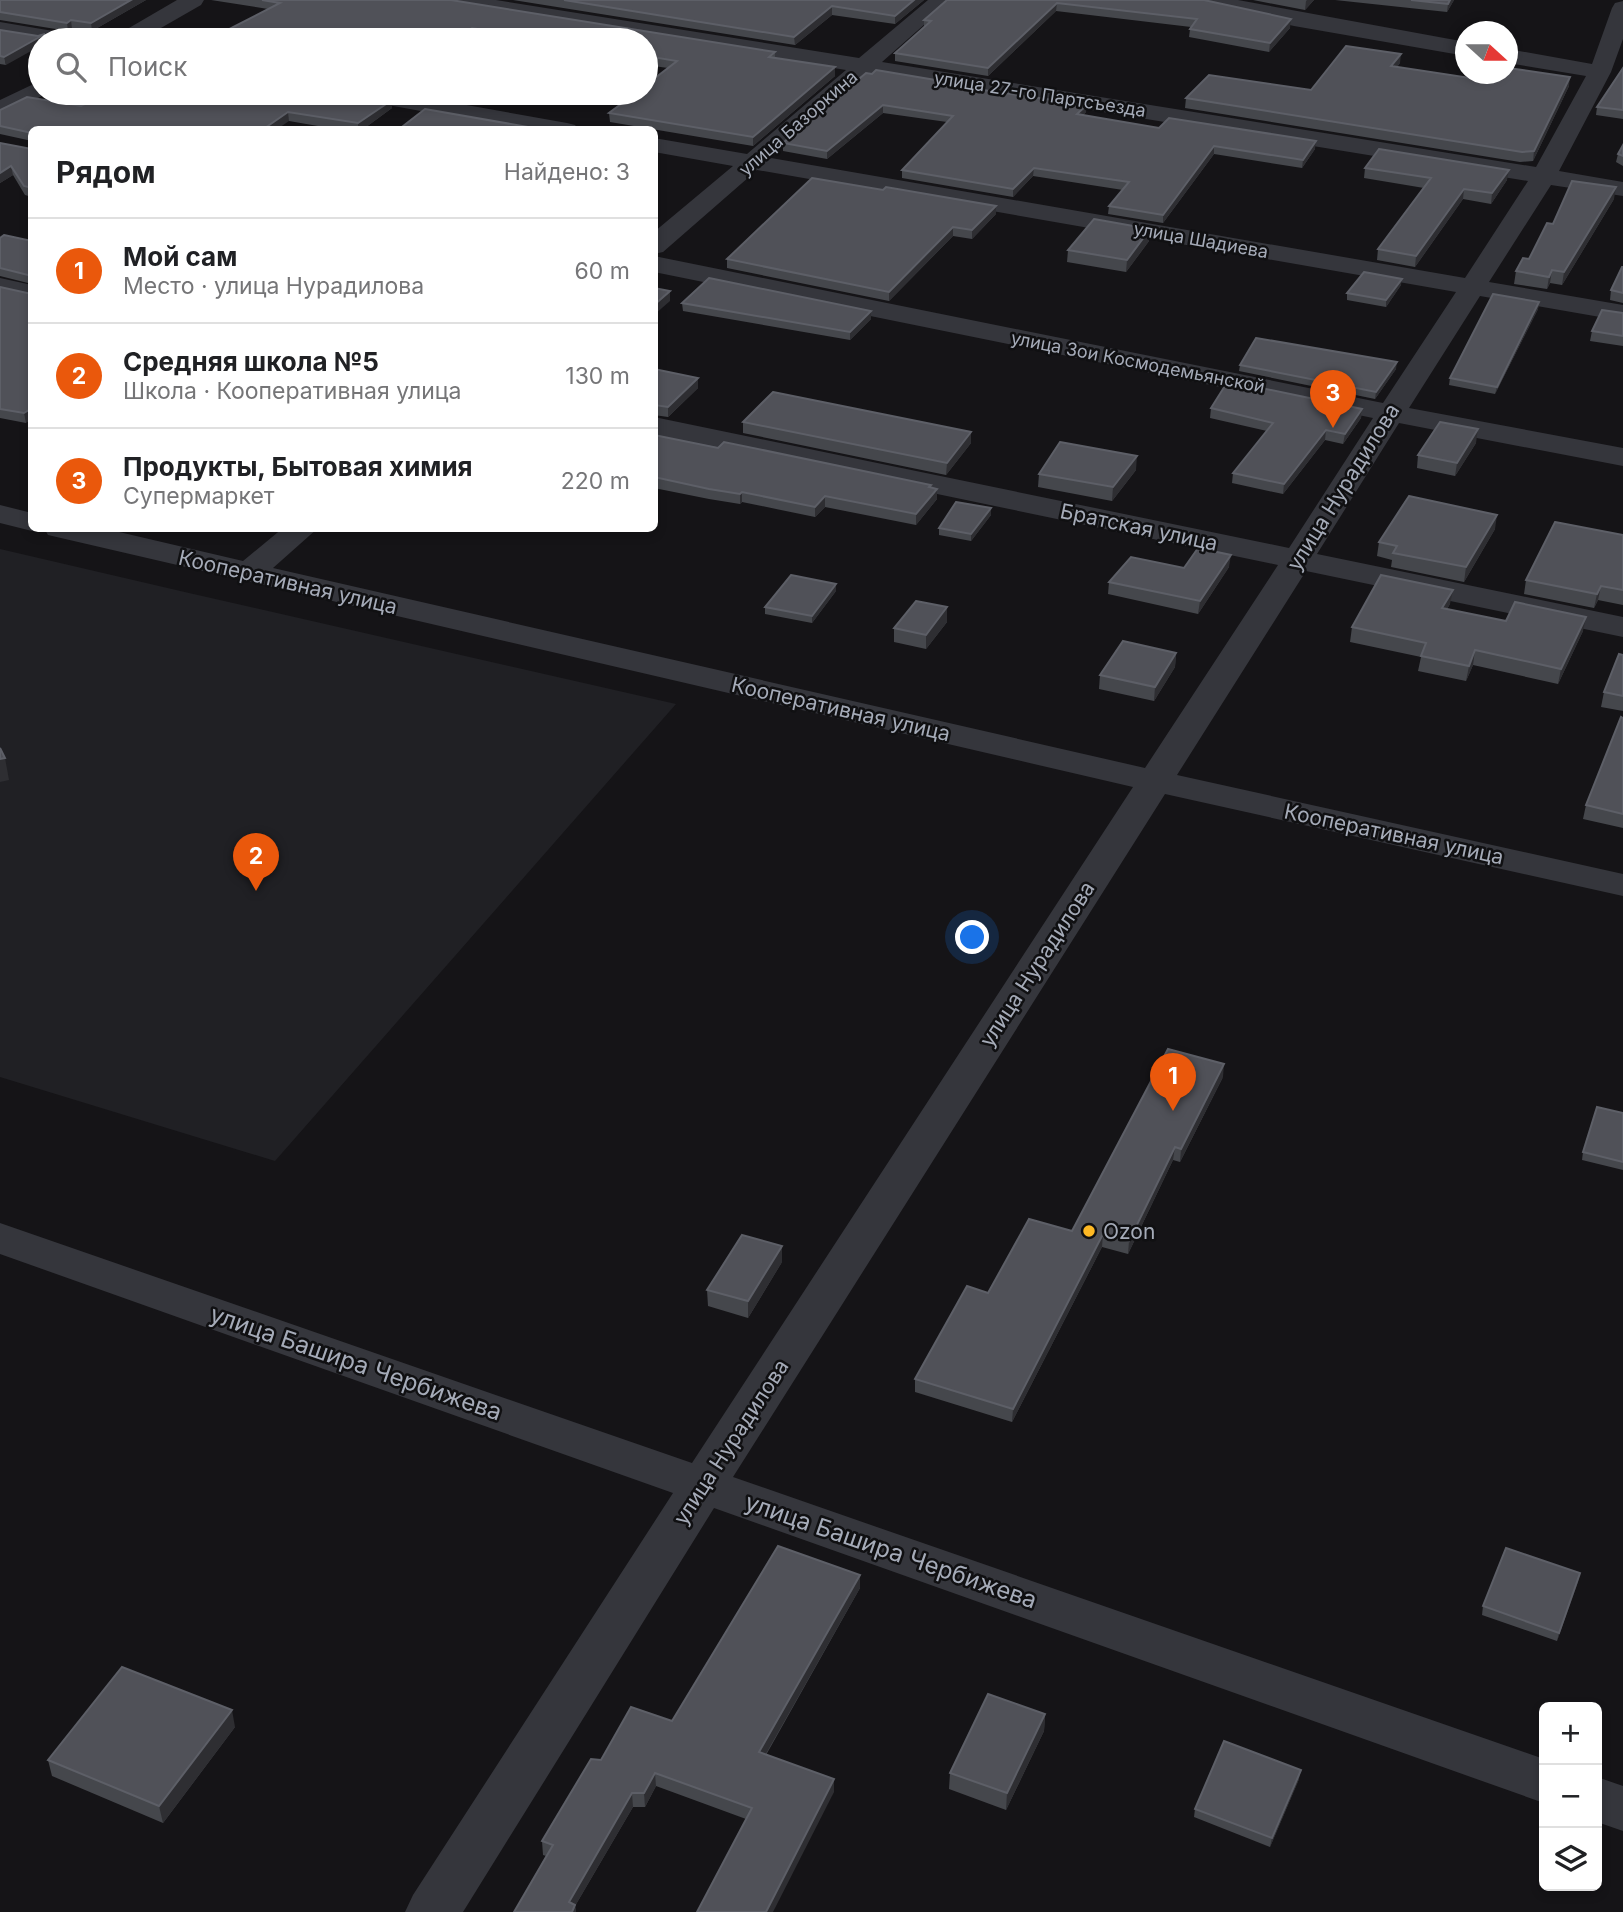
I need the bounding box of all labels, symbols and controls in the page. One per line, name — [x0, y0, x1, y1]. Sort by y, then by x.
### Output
north arrow — [1455, 21, 1518, 84]
search box — [28, 28, 658, 105]
icon: search — [52, 48, 90, 86]
text: Поиск — [108, 51, 187, 82]
street label: улица Базоркина — [735, 66, 861, 180]
street label: улица 27-го Партсъезда — [933, 67, 1147, 121]
text: Рядом — [56, 154, 156, 190]
text: Найдено: 3 — [504, 158, 630, 186]
street label: улица Шадиева — [1132, 218, 1270, 262]
text: Мой сам — [123, 241, 237, 272]
text: 1 — [74, 257, 84, 285]
text: 60 m — [575, 257, 630, 285]
text: Место · улица Нурадилова — [123, 272, 424, 300]
street label: улица Зои Космодемьянской — [1009, 327, 1267, 397]
text: Средняя школа №5 — [123, 346, 379, 377]
text: 2 — [72, 362, 86, 390]
text: 130 m — [565, 362, 630, 390]
pin: 3 — [1310, 370, 1356, 428]
text: Школа · Кооперативная улица — [123, 377, 462, 405]
street label: улица Нурадилова — [1282, 399, 1404, 575]
text: Продукты, Бытовая химия — [123, 451, 473, 482]
text: 3 — [72, 467, 86, 495]
text: 220 m — [561, 467, 630, 495]
text: Супермаркет — [123, 482, 275, 510]
street label: Братская улица — [1058, 498, 1220, 556]
street label: Кооперативная улица — [176, 545, 400, 619]
street label: Кооперативная улица — [729, 672, 953, 746]
street label: Кооперативная улица — [1282, 799, 1506, 869]
pin: 2 — [233, 833, 279, 891]
street label: улица Нурадилова — [974, 877, 1100, 1051]
your location — [955, 920, 989, 954]
pin: 1 — [1150, 1053, 1196, 1111]
place label: Ozon — [1103, 1219, 1155, 1244]
marker: Ozon — [1081, 1223, 1097, 1239]
street label: улица Башира Чербижева — [206, 1299, 506, 1427]
street label: улица Нурадилова — [668, 1355, 794, 1529]
street label: улица Башира Чербижева — [741, 1487, 1041, 1615]
map controls — [1539, 1702, 1602, 1891]
button: + — [1539, 1702, 1602, 1765]
button: − — [1539, 1765, 1602, 1828]
button: layers — [1539, 1828, 1602, 1891]

